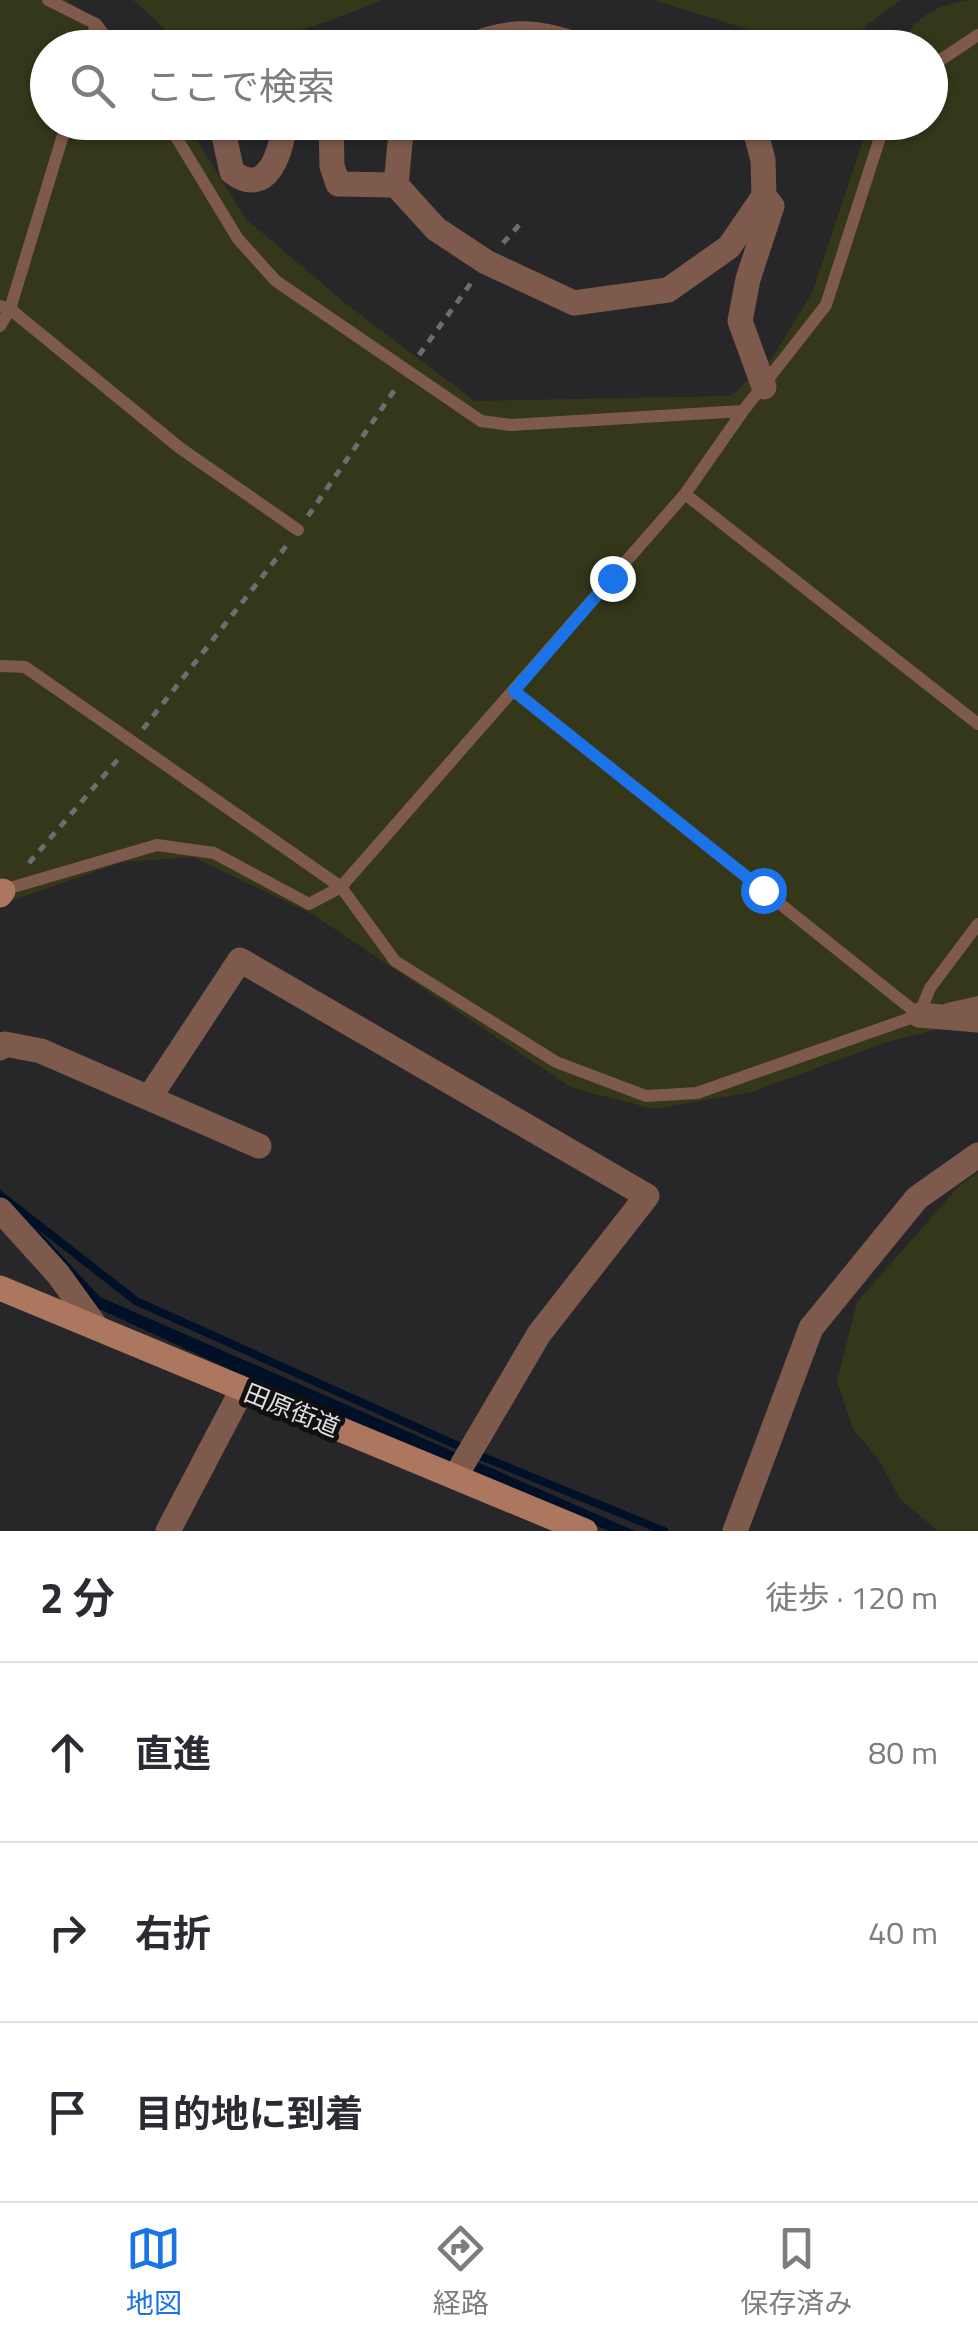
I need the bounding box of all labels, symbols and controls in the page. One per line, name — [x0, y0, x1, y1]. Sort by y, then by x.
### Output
search box — [30, 30, 948, 140]
text: ここで検索 — [145, 57, 335, 115]
icon: search — [65, 58, 120, 113]
route end — [590, 556, 636, 602]
route start — [741, 868, 787, 914]
street label: 田原街道 — [239, 1374, 345, 1446]
text: 2 分 — [40, 1565, 115, 1629]
text: 徒歩 · 120 m — [765, 1573, 938, 1621]
text: 直進 — [135, 1724, 211, 1782]
icon: ahead — [40, 1725, 95, 1780]
text: 80 m — [868, 1728, 938, 1776]
text: 右折 — [135, 1904, 211, 1962]
icon: right — [40, 1905, 95, 1960]
text: 40 m — [868, 1908, 938, 1956]
text: 目的地に到着 — [135, 2084, 363, 2142]
icon: arrive — [40, 2085, 95, 2140]
tab: 地図 — [126, 2221, 182, 2324]
tab: 経路 — [433, 2221, 489, 2324]
tab: 保存済み — [740, 2221, 852, 2324]

